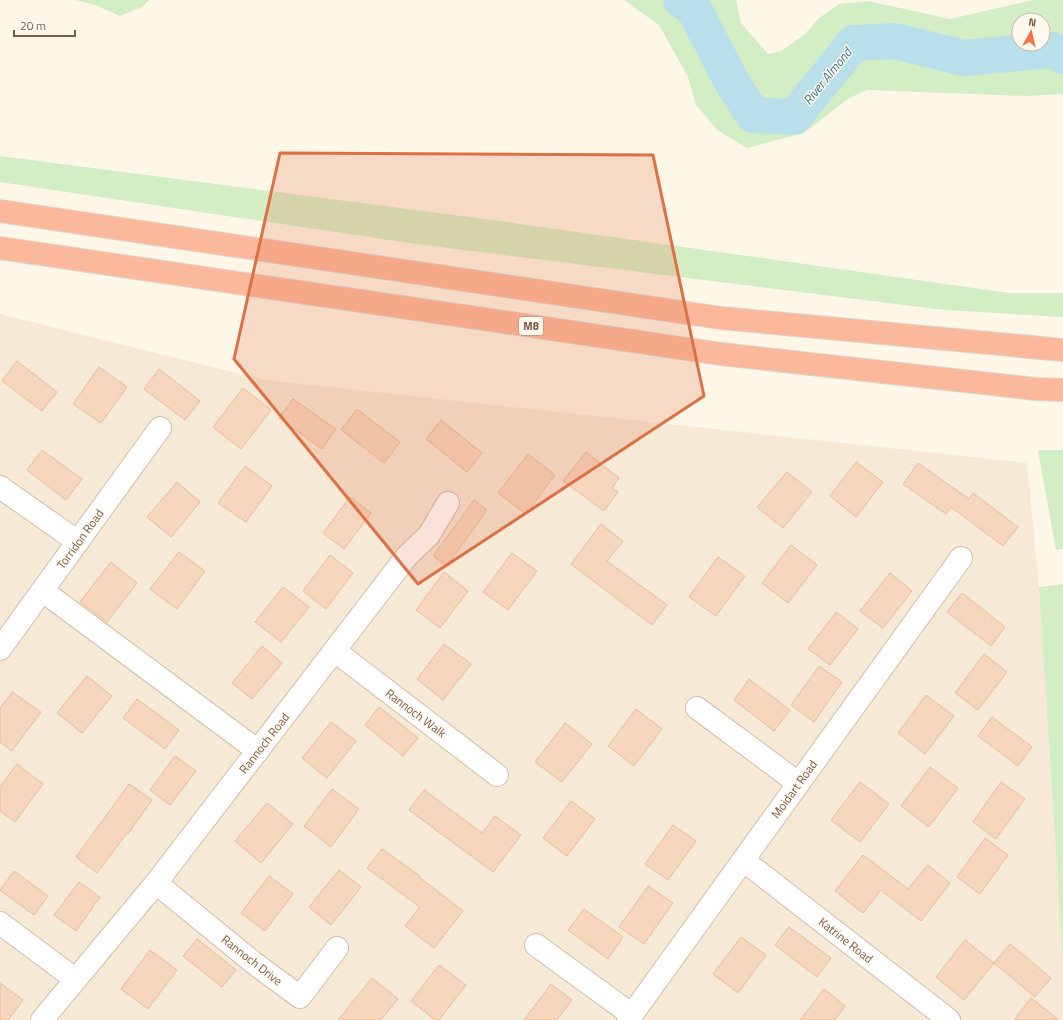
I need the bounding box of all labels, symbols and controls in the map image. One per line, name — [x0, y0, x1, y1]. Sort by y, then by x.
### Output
scale bar — [14, 12, 75, 38]
north arrow — [1011, 12, 1051, 52]
text: N — [1028, 14, 1037, 31]
text: 20 m — [20, 16, 46, 35]
water label: River Almond — [798, 42, 857, 109]
road number: M8 — [519, 317, 543, 335]
street label: Torridon Road — [52, 505, 108, 573]
street label: Rannoch Walk — [382, 684, 451, 742]
street label: Rannoch Road — [234, 708, 294, 778]
street label: Moidart Road — [766, 756, 822, 822]
street label: Katrine Road — [815, 913, 877, 967]
street label: Rannoch Drive — [217, 930, 287, 990]

